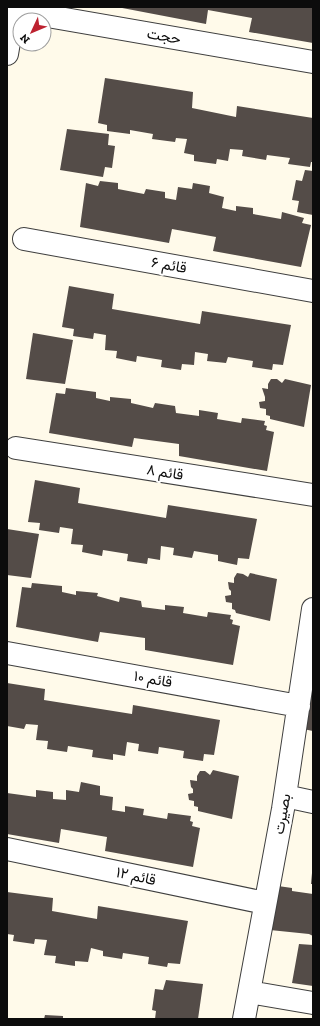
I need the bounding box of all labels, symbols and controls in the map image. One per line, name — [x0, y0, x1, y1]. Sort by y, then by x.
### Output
north arrow — [12, 12, 52, 52]
street label: حجت — [146, 24, 182, 48]
text: N — [17, 31, 33, 46]
street label: قائم ۶ — [150, 253, 188, 278]
street label: قائم ۸ — [145, 460, 185, 485]
street label: قائم ۱۰ — [132, 667, 174, 692]
street label: بصیرت — [270, 792, 294, 836]
street label: قائم ۱۲ — [114, 863, 158, 890]

